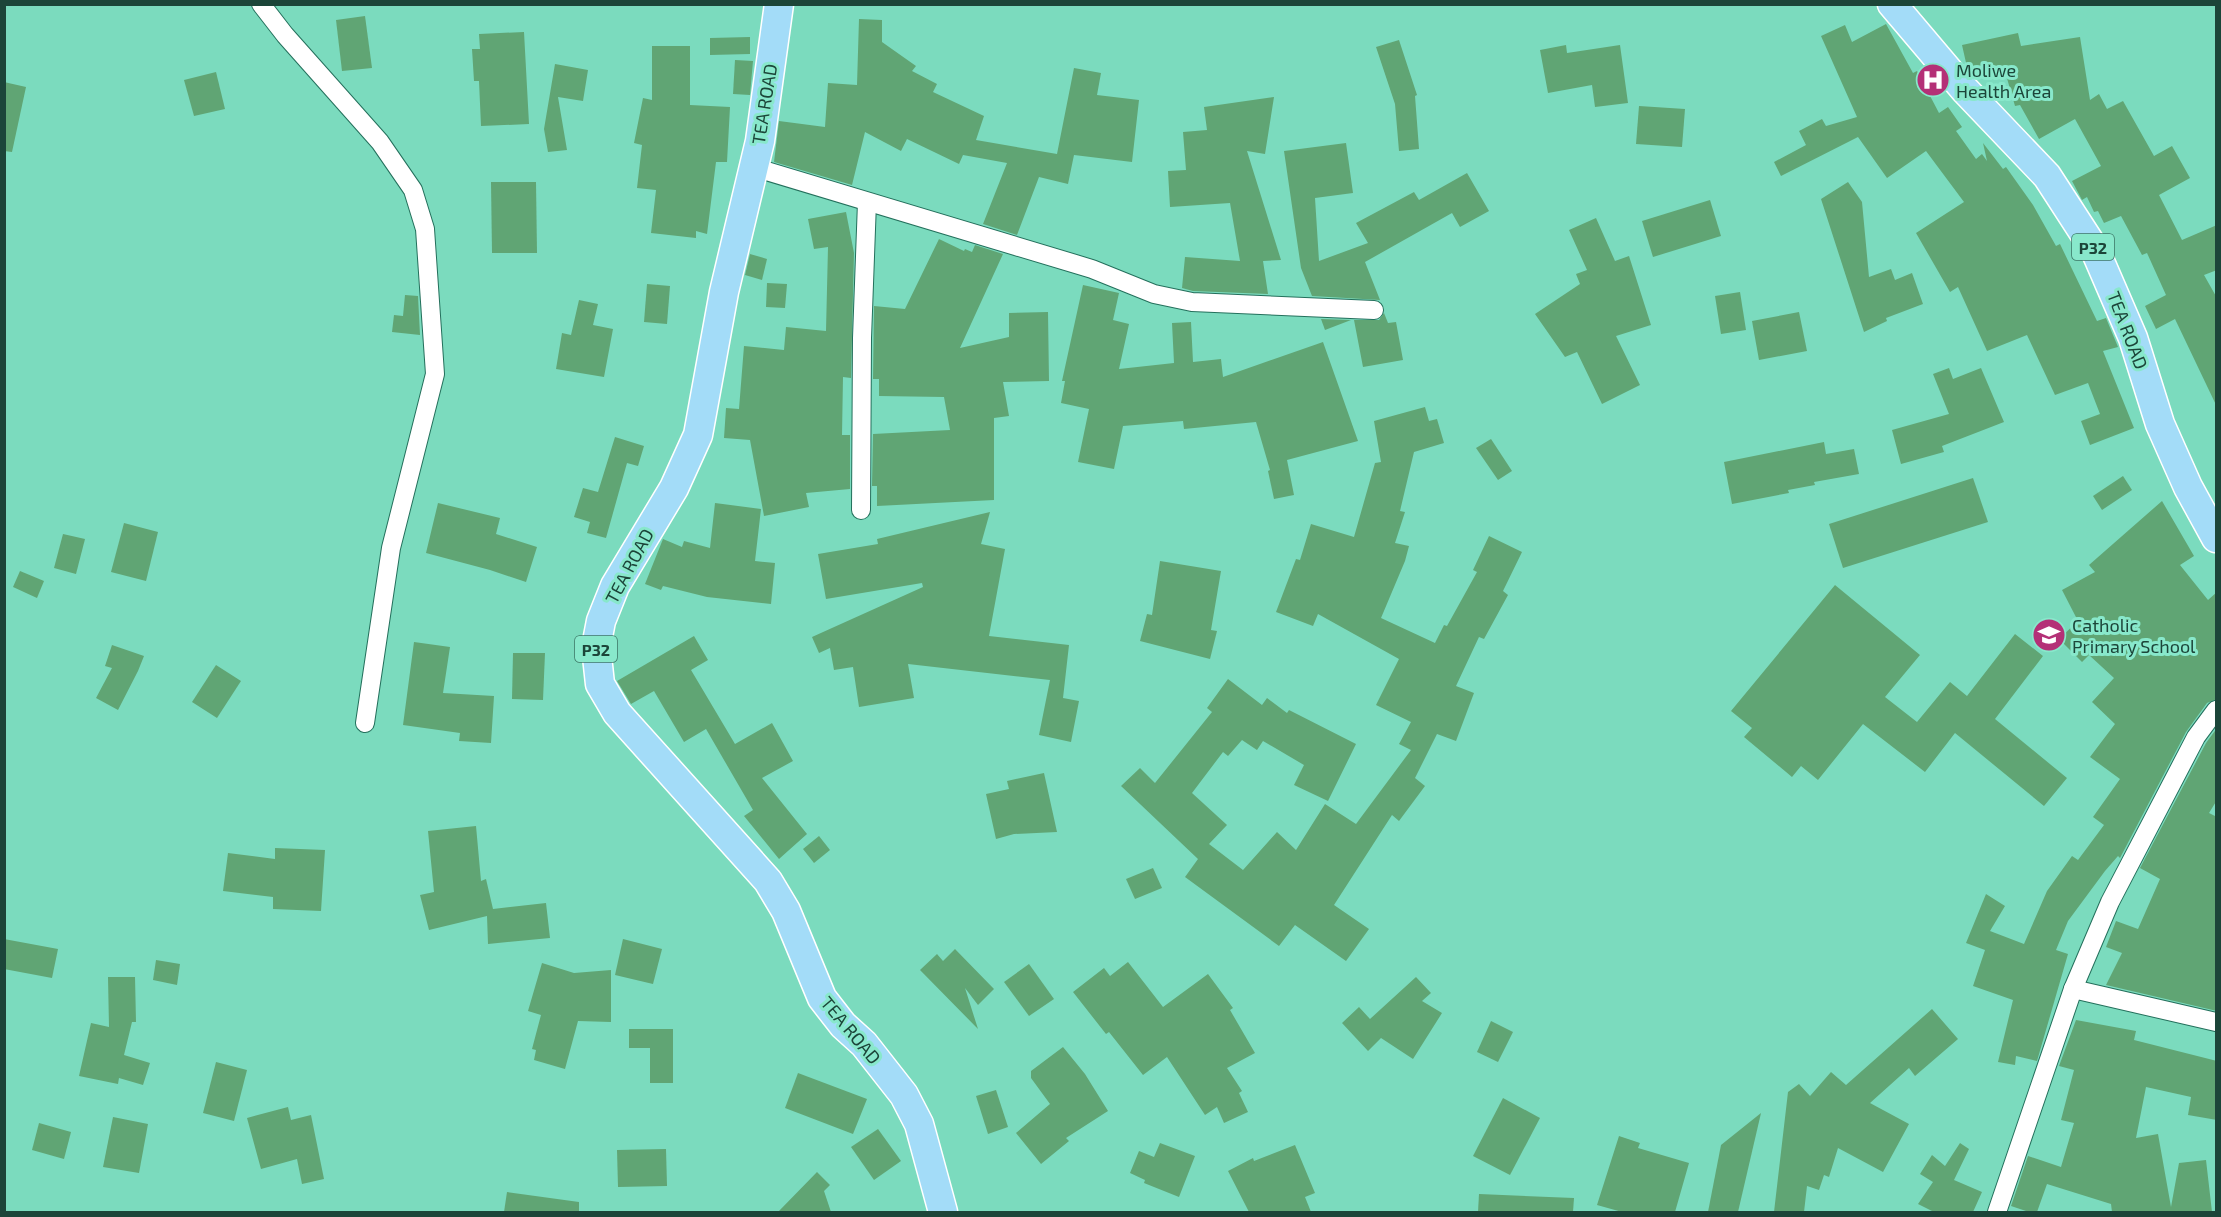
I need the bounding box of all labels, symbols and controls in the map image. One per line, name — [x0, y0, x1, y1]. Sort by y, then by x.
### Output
place label: Moliwe Health Area — [1956, 59, 2051, 102]
street label: TEA ROAD — [747, 62, 781, 146]
hospital icon: Moliwe Health Area — [1915, 62, 1951, 98]
road number: P32 — [2072, 234, 2114, 260]
street label: TEA ROAD — [2103, 288, 2153, 372]
street label: TEA ROAD — [600, 525, 658, 607]
place label: Catholic Primary School — [2072, 614, 2196, 657]
school or university icon: Catholic Primary School — [2031, 617, 2067, 653]
road number: P32 — [575, 636, 617, 662]
street label: TEA ROAD — [816, 992, 886, 1068]

